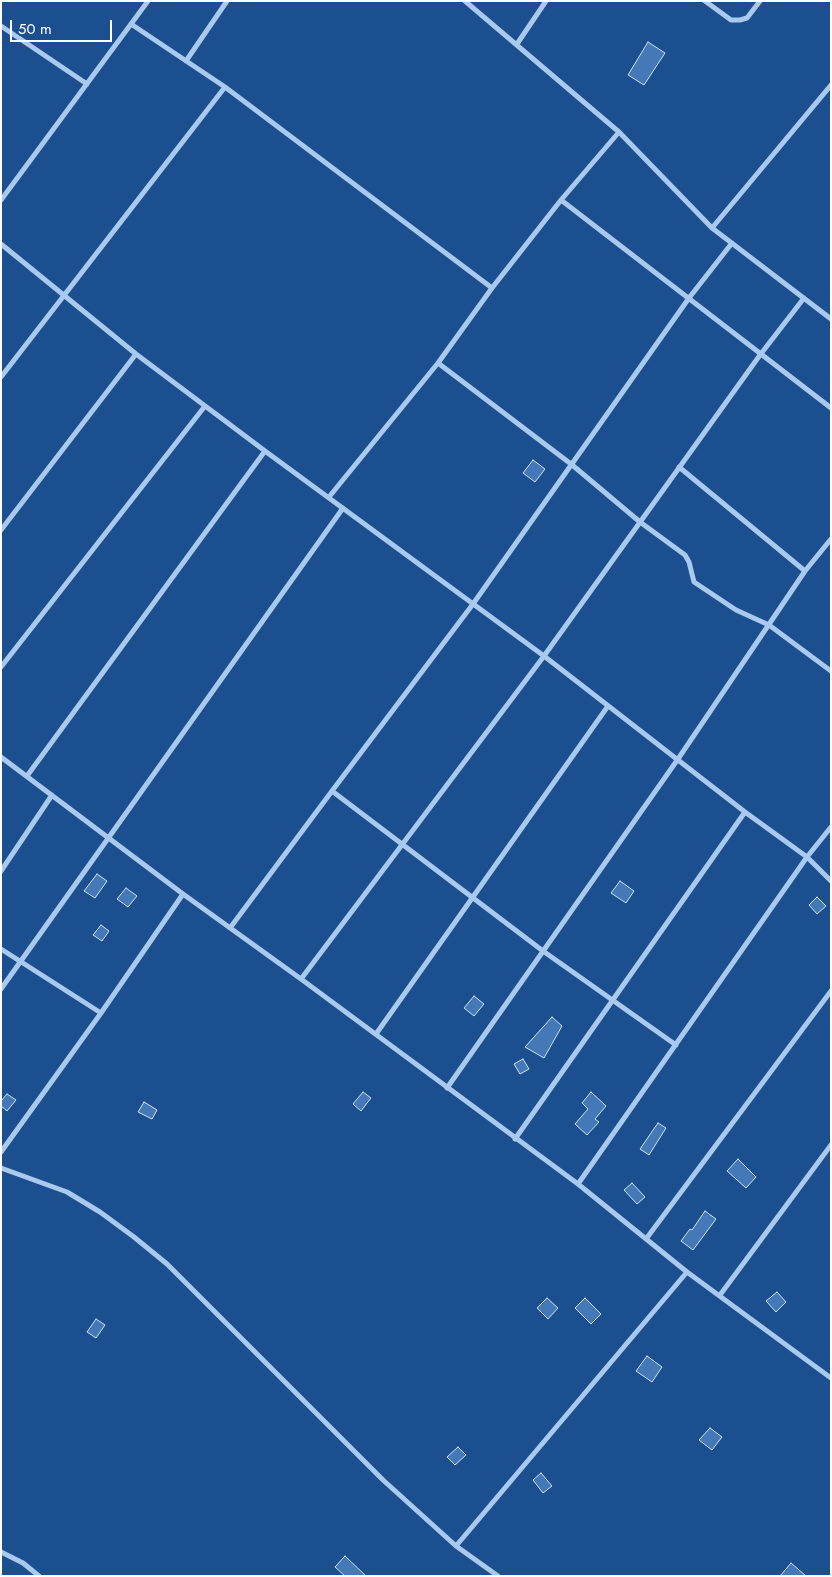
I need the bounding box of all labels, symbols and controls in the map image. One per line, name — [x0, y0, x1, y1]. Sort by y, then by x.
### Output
scale bar — [12, 10, 115, 42]
text: 50 m — [18, 18, 52, 40]

